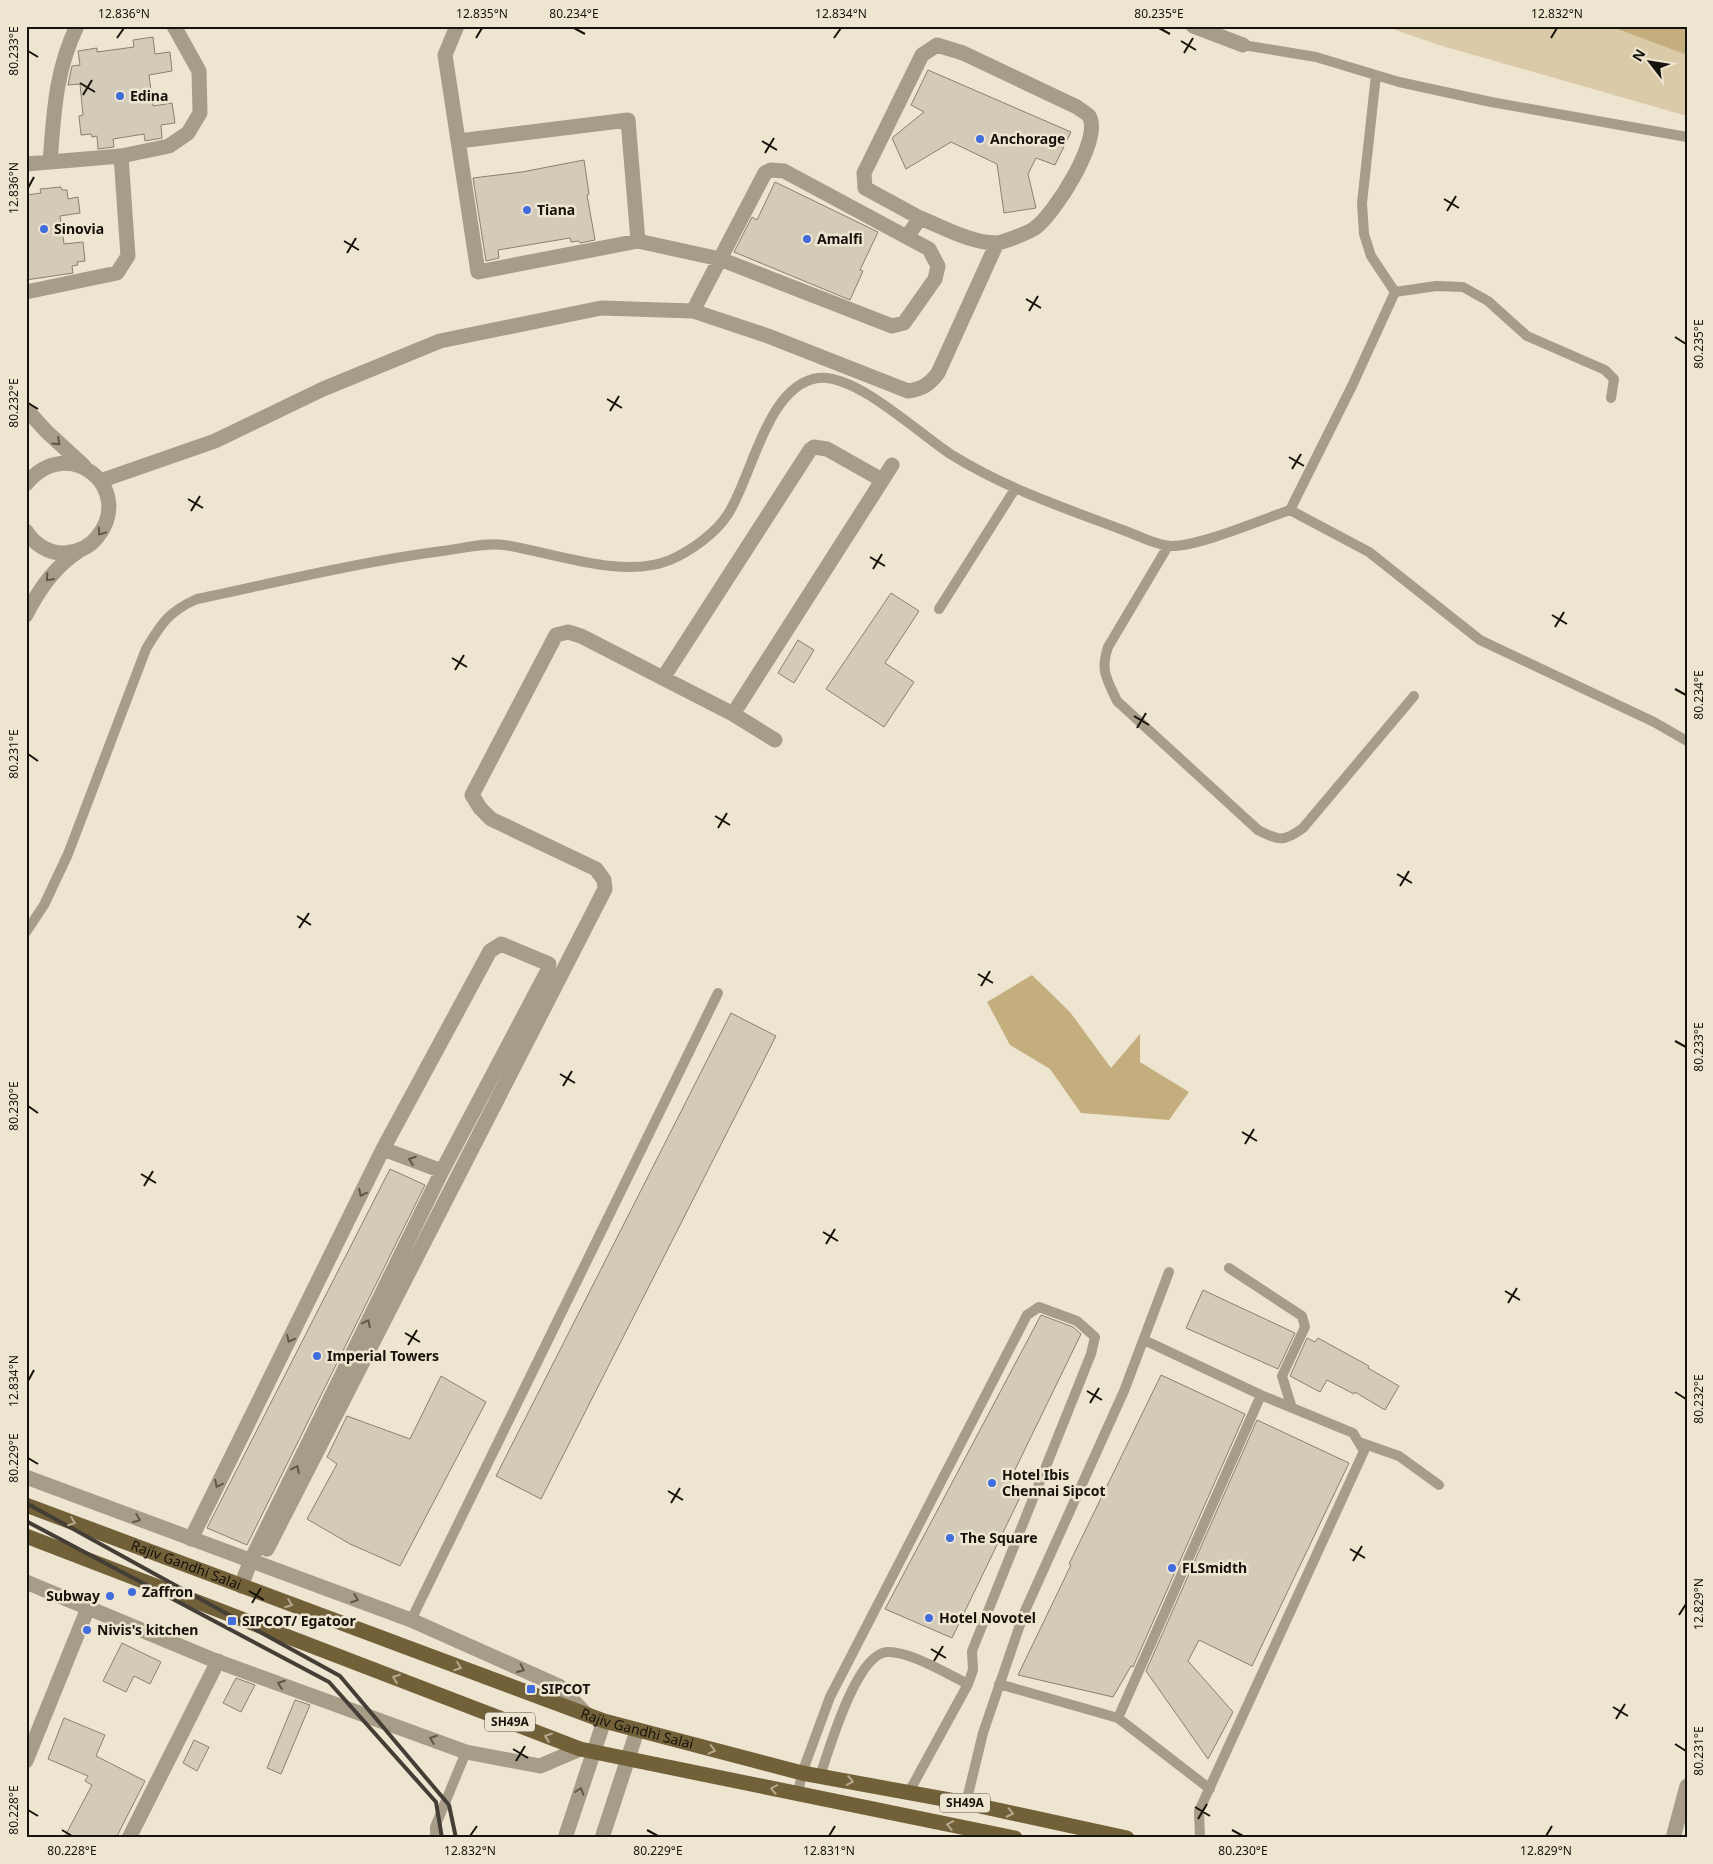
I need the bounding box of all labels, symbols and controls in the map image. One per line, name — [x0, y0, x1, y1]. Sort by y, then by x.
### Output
text: 12.836°N — [98, 5, 150, 22]
text: 12.835°N — [456, 5, 508, 22]
text: 80.234°E — [549, 5, 599, 22]
text: 12.834°N — [815, 5, 867, 22]
text: 80.235°E — [1134, 5, 1184, 22]
text: 12.832°N — [1531, 5, 1583, 22]
text: 80.233°E — [5, 26, 22, 76]
north arrow — [1626, 38, 1676, 88]
text: N — [1627, 45, 1650, 65]
place label: Edina — [130, 86, 168, 105]
marker: Edina — [114, 90, 126, 102]
place label: Anchorage — [990, 129, 1065, 148]
marker: Anchorage — [974, 133, 986, 145]
text: 12.836°N — [5, 162, 22, 214]
place label: Tiana — [537, 200, 575, 219]
marker: Tiana — [521, 204, 533, 216]
place label: Sinovia — [54, 219, 104, 238]
marker: Sinovia — [38, 223, 50, 235]
place label: Amalfi — [817, 229, 863, 248]
marker: Amalfi — [801, 233, 813, 245]
text: 80.235°E — [1690, 319, 1707, 369]
text: 80.232°E — [5, 378, 22, 428]
one-way arrow — [51, 436, 60, 445]
one-way arrow — [98, 526, 107, 536]
one-way arrow — [46, 572, 55, 581]
text: 80.234°E — [1690, 670, 1707, 720]
text: 80.231°E — [5, 729, 22, 779]
text: 80.233°E — [1690, 1022, 1707, 1072]
text: 80.230°E — [5, 1081, 22, 1131]
one-way arrow — [409, 1156, 417, 1166]
one-way arrow — [358, 1188, 368, 1197]
one-way arrow — [361, 1319, 371, 1328]
one-way arrow — [286, 1333, 296, 1342]
place label: Imperial Towers — [327, 1346, 439, 1365]
marker: Imperial Towers — [311, 1350, 323, 1362]
text: 12.834°N — [5, 1355, 22, 1407]
text: 80.232°E — [1690, 1374, 1707, 1424]
text: 80.229°E — [5, 1433, 22, 1483]
one-way arrow — [289, 1465, 300, 1474]
place label: Hotel Ibis Chennai Sipcot — [1002, 1465, 1106, 1500]
marker: Hotel Ibis Chennai Sipcot — [986, 1477, 998, 1489]
one-way arrow — [215, 1479, 225, 1488]
one-way arrow — [133, 1513, 141, 1523]
one-way arrow — [67, 1516, 76, 1526]
place label: The Square — [960, 1528, 1038, 1547]
marker: The Square — [944, 1532, 956, 1544]
street label: Rajiv Gandhi Salai — [128, 1535, 244, 1594]
place label: FLSmidth — [1182, 1558, 1247, 1577]
marker: FLSmidth — [1166, 1562, 1178, 1574]
text: 12.829°N — [1690, 1578, 1707, 1630]
place label: Zaffron — [142, 1582, 193, 1601]
place label: Subway — [46, 1586, 100, 1605]
marker: Zaffron — [126, 1586, 138, 1598]
marker: Subway — [104, 1590, 116, 1602]
one-way arrow — [350, 1593, 359, 1603]
one-way arrow — [284, 1598, 293, 1608]
place label: Hotel Novotel — [939, 1608, 1036, 1627]
place label: SIPCOT/ Egatoor — [242, 1611, 356, 1630]
marker: Hotel Novotel — [923, 1612, 935, 1624]
marker: SIPCOT/ Egatoor — [226, 1615, 238, 1627]
place label: Nivis's kitchen — [97, 1620, 198, 1639]
marker: Nivis's kitchen — [81, 1624, 93, 1636]
one-way arrow — [453, 1661, 462, 1671]
one-way arrow — [516, 1662, 525, 1673]
one-way arrow — [392, 1674, 401, 1684]
place label: SIPCOT — [541, 1679, 590, 1698]
one-way arrow — [277, 1680, 285, 1690]
marker: SIPCOT — [525, 1683, 537, 1695]
street label: Rajiv Gandhi Salai — [578, 1703, 696, 1753]
road number: SH49A — [485, 1712, 535, 1731]
text: 80.231°E — [1690, 1726, 1707, 1776]
one-way arrow — [544, 1732, 553, 1743]
one-way arrow — [429, 1735, 438, 1746]
one-way arrow — [707, 1744, 716, 1755]
one-way arrow — [846, 1776, 855, 1786]
one-way arrow — [769, 1784, 778, 1795]
text: 80.228°E — [5, 1785, 22, 1835]
one-way arrow — [574, 1788, 584, 1796]
road number: SH49A — [940, 1794, 990, 1812]
one-way arrow — [1005, 1807, 1014, 1817]
one-way arrow — [946, 1820, 955, 1830]
text: 80.228°E — [47, 1842, 97, 1859]
text: 12.832°N — [444, 1842, 496, 1859]
text: 80.229°E — [633, 1842, 683, 1859]
text: 12.831°N — [803, 1842, 855, 1859]
text: 80.230°E — [1218, 1842, 1268, 1859]
text: 12.829°N — [1520, 1842, 1572, 1859]

